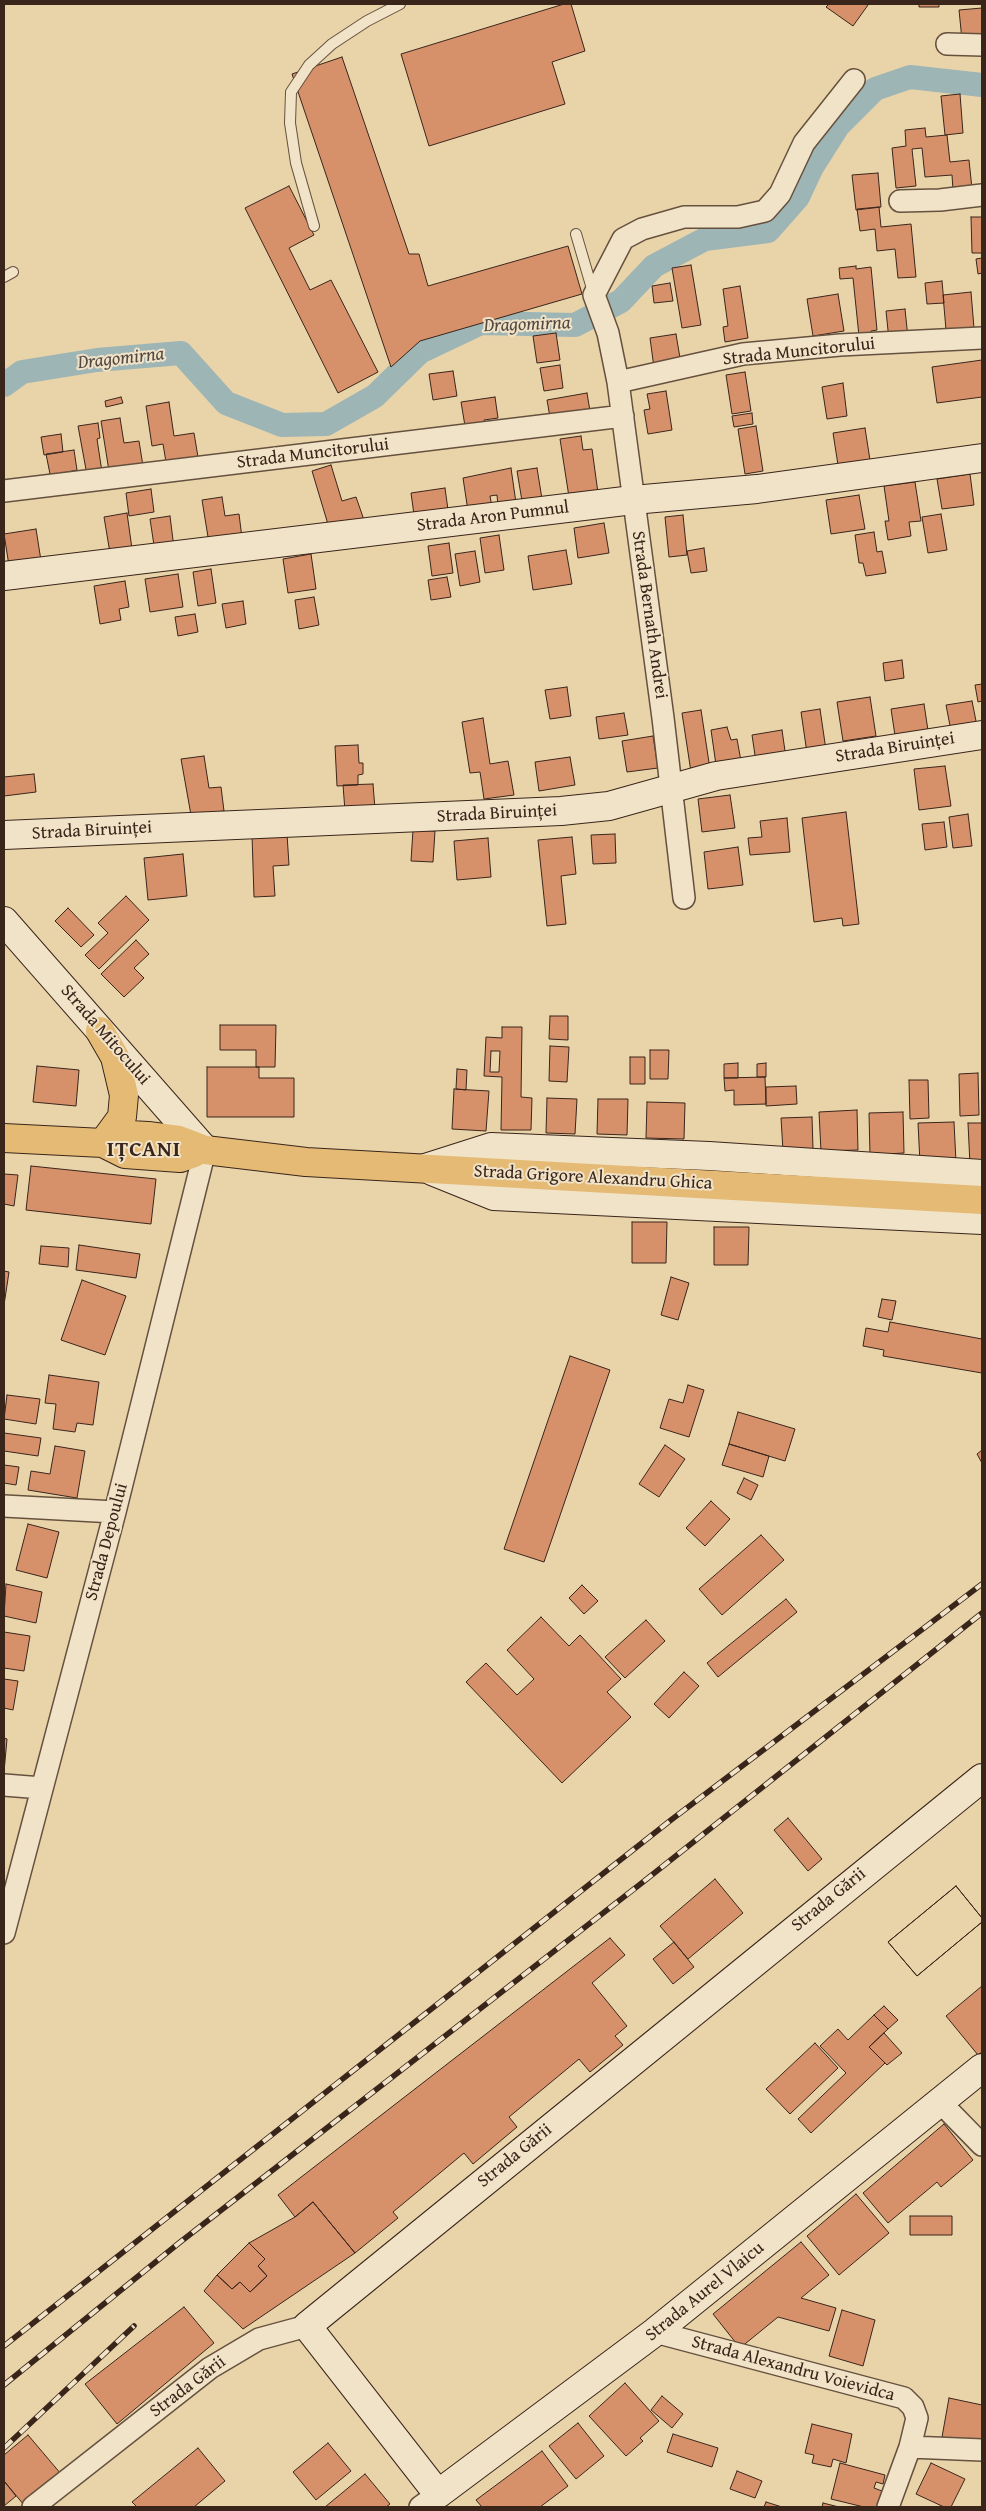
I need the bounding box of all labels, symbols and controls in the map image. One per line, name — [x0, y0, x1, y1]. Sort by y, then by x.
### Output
water label: Dragomirna — [483, 312, 571, 338]
street label: Strada Muncitorului — [722, 333, 876, 371]
water label: Dragomirna — [77, 343, 165, 375]
street label: Strada Muncitorului — [236, 434, 390, 474]
street label: Strada Aron Pumnul — [416, 497, 570, 537]
street label: Strada Bernath Andrei — [627, 530, 671, 700]
street label: Strada Biruinței — [834, 728, 956, 768]
street label: Strada Biruinței — [436, 800, 558, 828]
street label: Strada Biruinței — [31, 817, 153, 845]
street label: Strada Mitocului — [56, 980, 154, 1090]
district label: IȚCANI — [106, 1137, 182, 1163]
street label: Strada Grigore Alexandru Ghica — [473, 1161, 713, 1195]
street label: Strada Depoului — [81, 1481, 133, 1603]
street label: Strada Gării — [787, 1863, 871, 1937]
street label: Strada Gării — [473, 2119, 557, 2193]
street label: Strada Aurel Vlaicu — [641, 2238, 769, 2346]
street label: Strada Alexandru Voievidca — [689, 2332, 897, 2406]
street label: Strada Gării — [146, 2351, 230, 2423]

